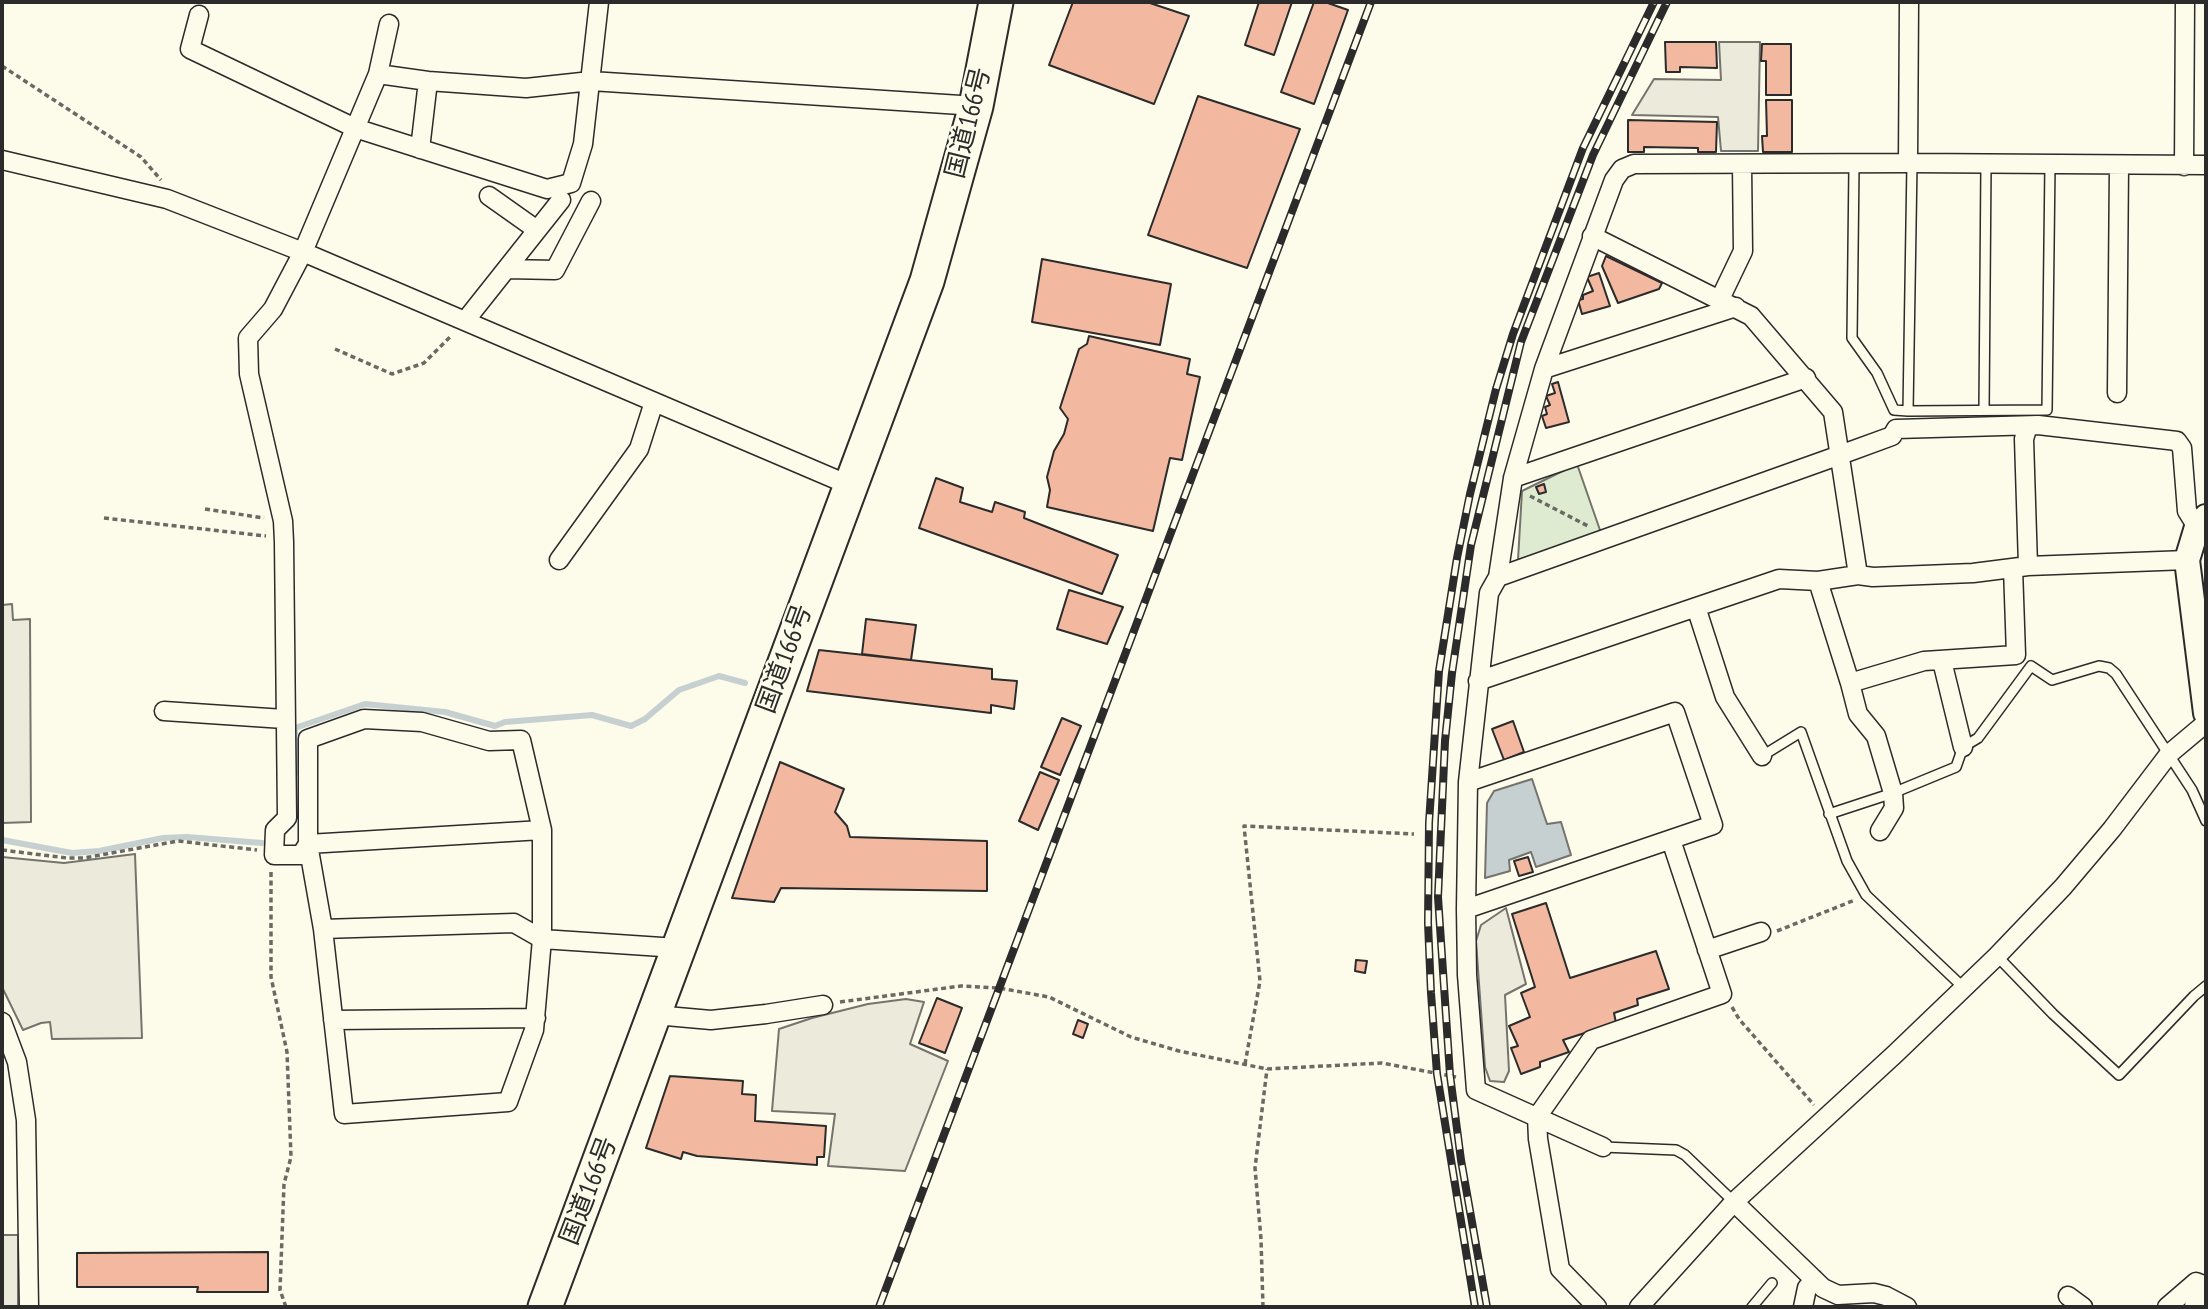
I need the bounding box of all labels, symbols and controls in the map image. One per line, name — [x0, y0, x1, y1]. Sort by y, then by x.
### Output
street label: 国道166号 — [940, 64, 998, 182]
street label: 国道166号 — [751, 601, 819, 717]
street label: 国道166号 — [554, 1133, 624, 1249]

